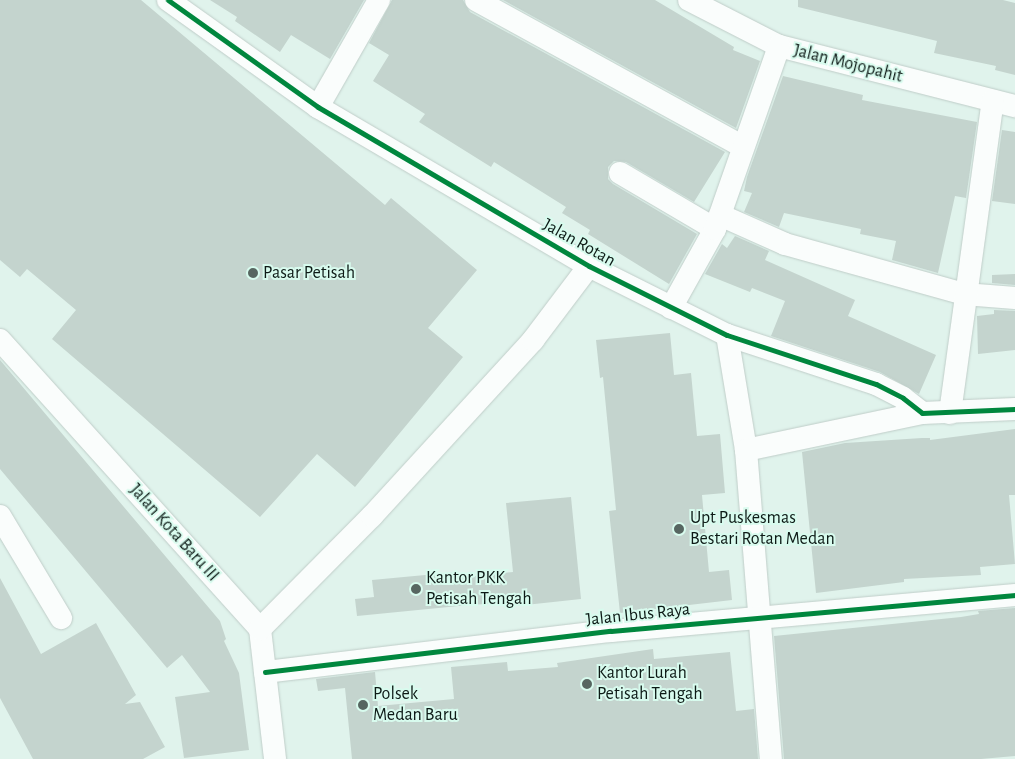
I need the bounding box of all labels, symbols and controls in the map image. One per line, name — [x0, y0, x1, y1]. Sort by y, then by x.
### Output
street label: Jalan Mojopahit — [791, 40, 905, 88]
street label: Jalan Rotan — [539, 214, 619, 272]
place label: Pasar Petisah — [263, 262, 355, 284]
marker: Pasar Petisah — [247, 267, 259, 279]
street label: Jalan Kota Baru III — [125, 480, 223, 586]
place label: Upt Puskesmas Bestari Rotan Medan — [690, 508, 835, 550]
marker: Upt Puskesmas Bestari Rotan Medan — [672, 522, 686, 536]
place label: Kantor PKK Petisah Tengah — [426, 568, 532, 610]
marker: Kantor PKK Petisah Tengah — [410, 583, 422, 595]
street label: Jalan Ibus Raya — [585, 599, 691, 631]
place label: Kantor Lurah Petisah Tengah — [597, 663, 703, 706]
marker: Kantor Lurah Petisah Tengah — [581, 678, 593, 690]
place label: Polsek Medan Baru — [373, 684, 458, 726]
marker: Polsek Medan Baru — [357, 699, 369, 711]

